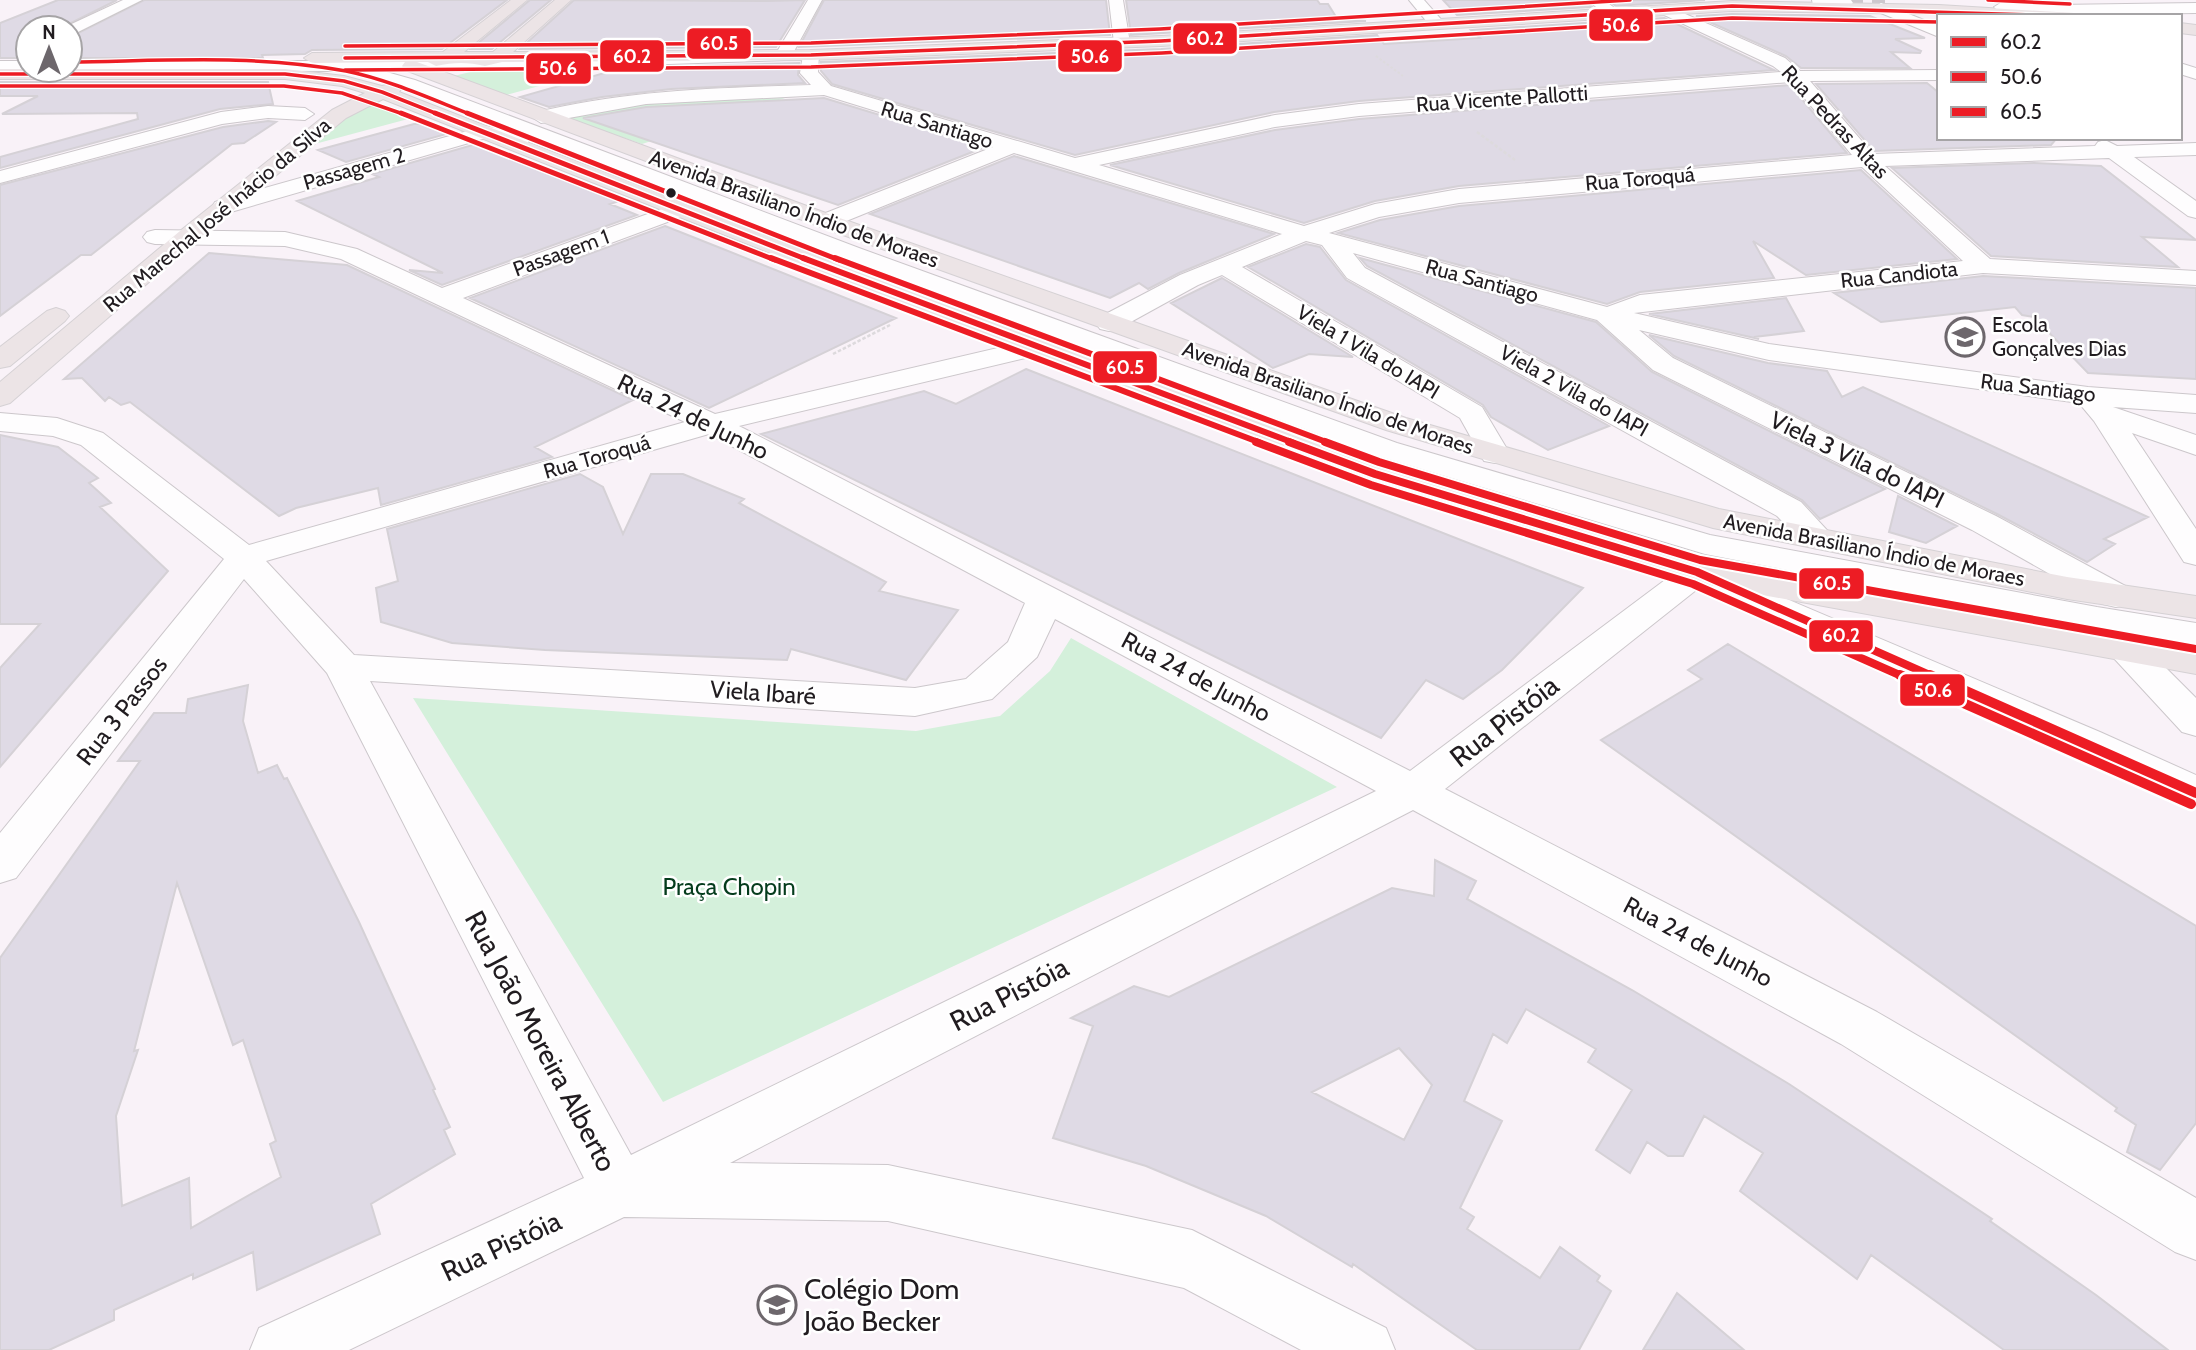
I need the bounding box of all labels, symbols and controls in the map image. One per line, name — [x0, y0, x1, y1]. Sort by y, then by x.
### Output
line badge: 50.6 — [1588, 8, 1654, 42]
north arrow — [14, 14, 84, 84]
text: 50.6 — [1602, 14, 1640, 37]
legend — [1937, 14, 2182, 140]
text: N — [42, 21, 56, 44]
line badge: 60.2 — [1172, 22, 1238, 55]
line badge: 60.5 — [686, 27, 752, 60]
text: 60.2 — [1186, 27, 1224, 50]
text: 60.2 — [2000, 29, 2042, 54]
text: 60.5 — [700, 32, 738, 55]
line badge: 60.2 — [599, 39, 665, 73]
line badge: 50.6 — [1057, 39, 1123, 73]
text: 60.2 — [613, 45, 651, 68]
text: 50.6 — [1071, 45, 1109, 68]
line badge: 50.6 — [525, 52, 592, 85]
text: 50.6 — [539, 57, 577, 80]
street label: Rua Pedras Altas — [1776, 60, 1894, 184]
text: 50.6 — [2000, 64, 2042, 89]
street label: Rua Vicente Pallotti — [1415, 80, 1589, 117]
street label: Rua Santiago — [878, 96, 996, 153]
text: 60.5 — [2000, 99, 2042, 124]
street label: Rua Marechal José Inácio da Silva — [98, 112, 335, 317]
street label: Passagem 2 — [300, 142, 408, 195]
street label: Avenida Brasiliano Índio de Moraes — [646, 144, 943, 273]
street label: Rua Toroquá — [1584, 161, 1696, 196]
unlabelled marker — [664, 186, 678, 200]
street label: Passagem 1 — [509, 224, 612, 281]
street label: Rua Santiago — [1423, 253, 1541, 308]
street label: Rua Candiota — [1839, 256, 1959, 293]
street label: Viela 1 Vila do IAPI — [1292, 299, 1444, 404]
place label: Escola Gonçalves Dias — [1992, 312, 2127, 361]
school or university icon: Escola Gonçalves Dias — [1944, 316, 1986, 358]
street label: Avenida Brasiliano Índio de Moraes — [1179, 336, 1477, 459]
street label: Viela 2 Vila do IAPI — [1496, 339, 1653, 442]
line badge: 60.5 — [1092, 350, 1158, 384]
text: 60.5 — [1106, 356, 1144, 379]
street label: Rua 24 de Junho — [613, 367, 774, 466]
street label: Rua Santiago — [1979, 368, 2097, 407]
street label: Viela 3 Vila do IAPI — [1765, 405, 1949, 514]
street label: Rua Toroquá — [541, 429, 653, 484]
street label: Avenida Brasiliano Índio de Moraes — [1721, 508, 2027, 591]
line badge: 60.5 — [1798, 567, 1865, 600]
text: 60.5 — [1813, 572, 1851, 595]
line badge: 60.2 — [1808, 619, 1874, 653]
text: 60.2 — [1822, 624, 1860, 647]
street label: Rua 24 de Junho — [1117, 625, 1276, 728]
street label: Rua 3 Passos — [70, 651, 173, 771]
street label: Rua Pistóia — [1443, 668, 1566, 774]
line badge: 50.6 — [1899, 673, 1966, 707]
street label: Viela Ibaré — [709, 674, 817, 711]
text: 50.6 — [1914, 679, 1952, 702]
park label: Praça Chopin — [662, 872, 796, 901]
street label: Rua 24 de Junho — [1619, 890, 1778, 993]
street label: Rua João Moreira Alberto — [458, 905, 624, 1177]
street label: Rua Pistóia — [944, 949, 1074, 1038]
street label: Rua Pistóia — [436, 1203, 567, 1289]
place label: Colégio Dom João Becker — [803, 1272, 959, 1338]
school or university icon: Colégio Dom João Becker — [756, 1284, 798, 1326]

